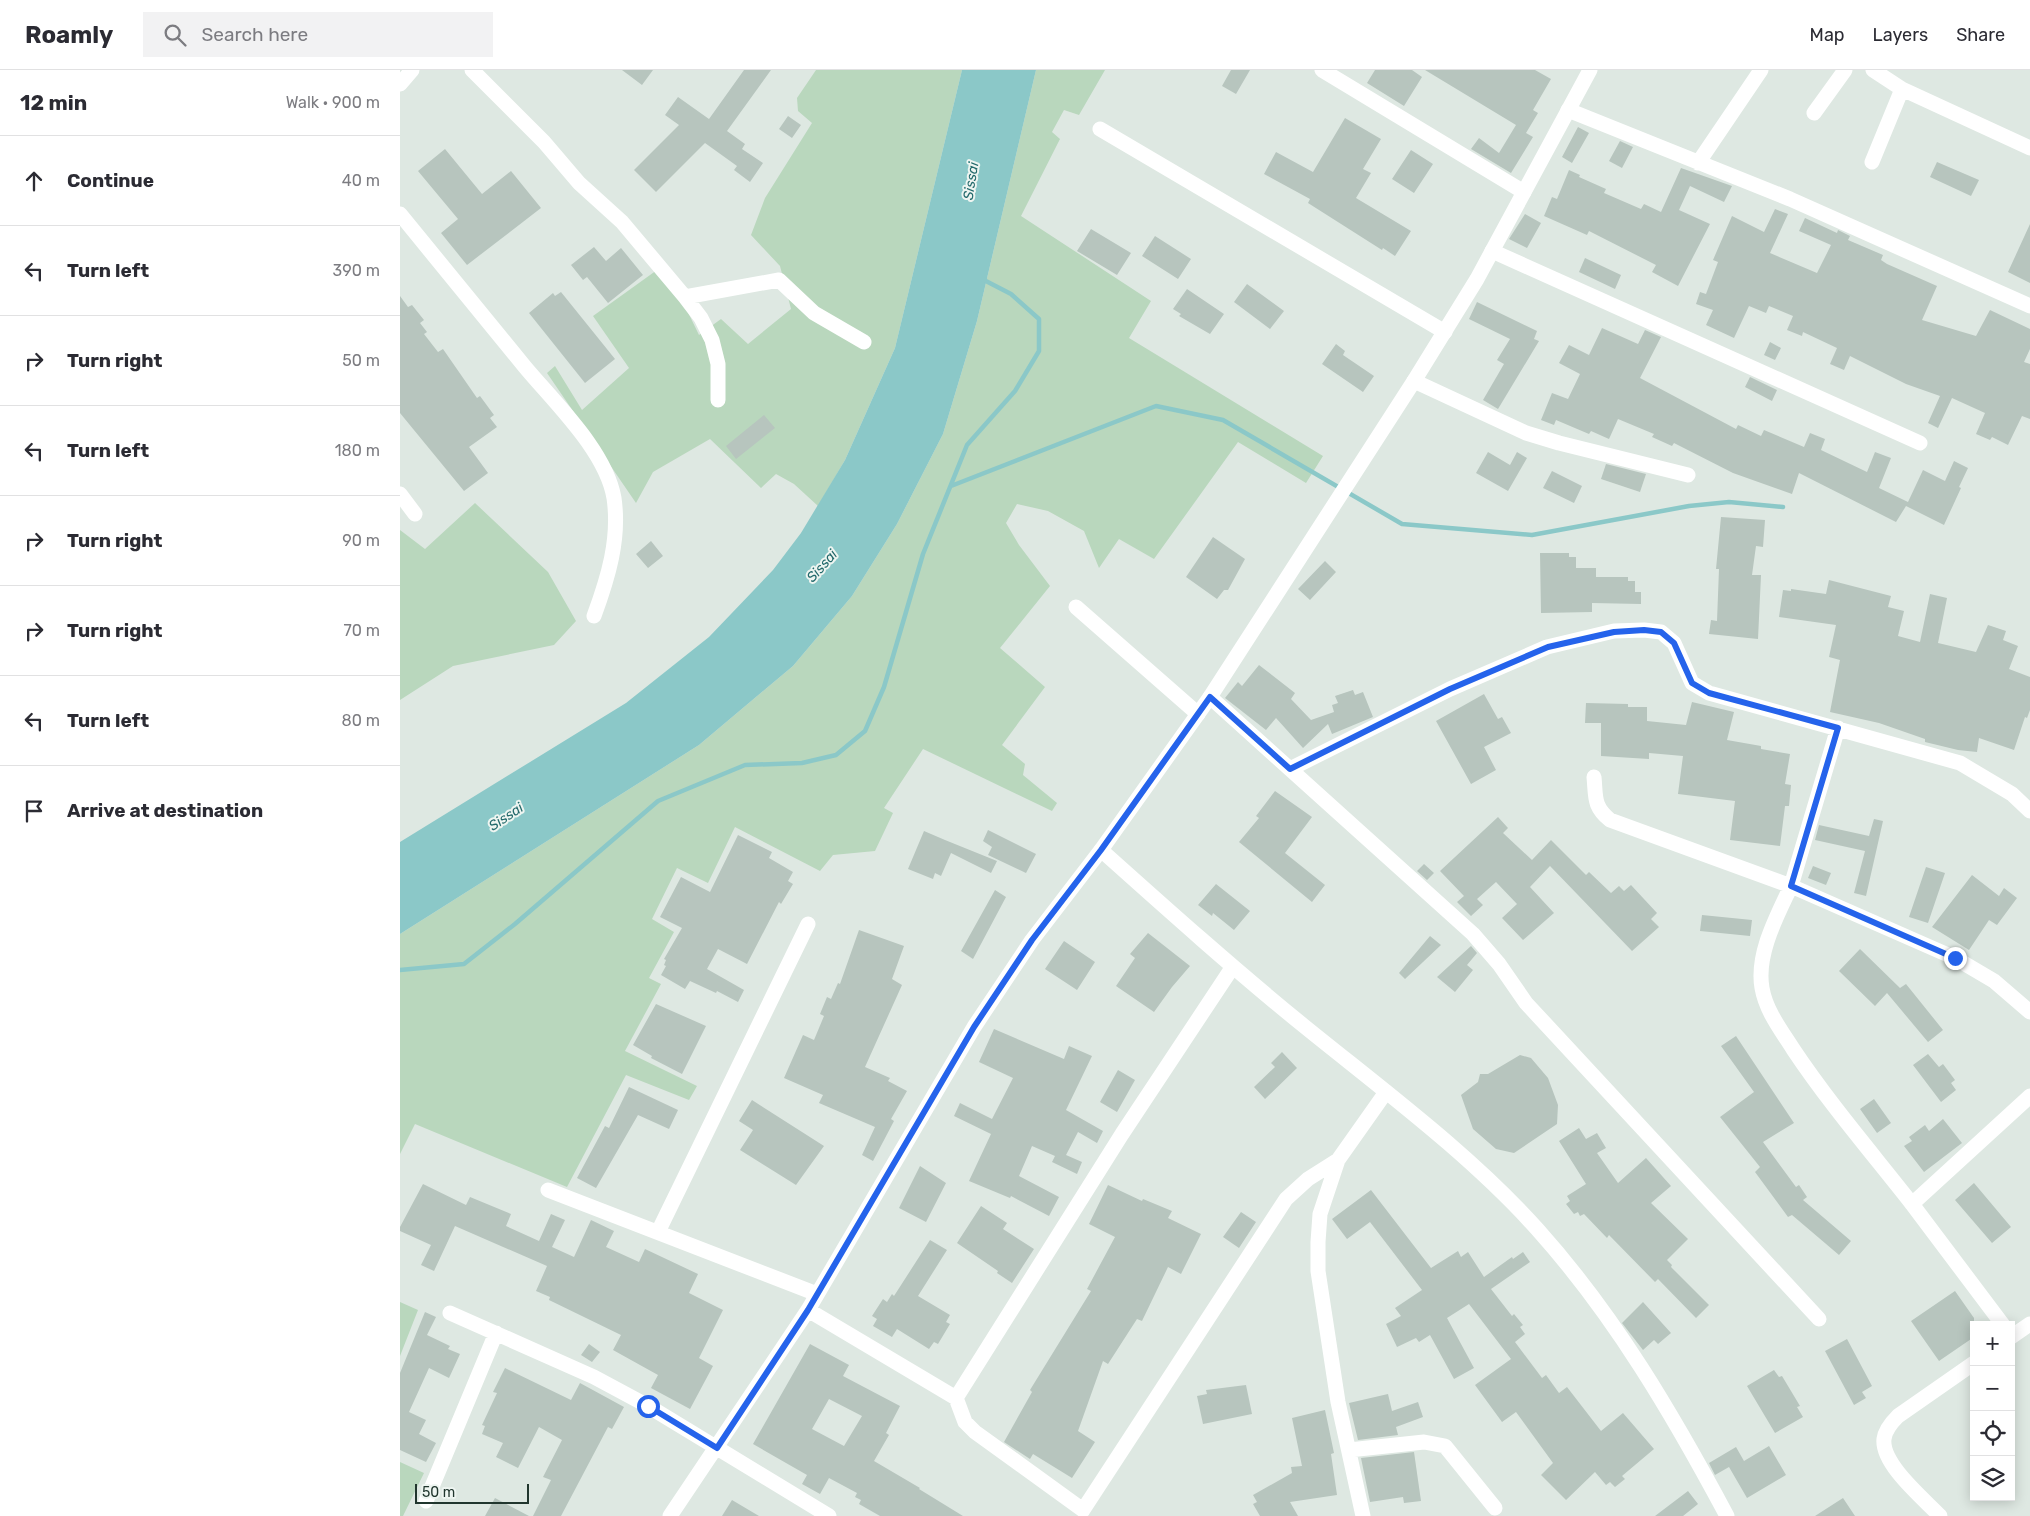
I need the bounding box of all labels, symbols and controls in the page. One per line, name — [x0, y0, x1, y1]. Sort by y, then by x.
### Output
search box — [143, 12, 493, 57]
text: Roamly — [25, 21, 113, 49]
icon: search — [161, 21, 189, 49]
text: Search here — [201, 23, 308, 46]
text: Map — [1810, 24, 1845, 46]
text: Layers — [1873, 24, 1928, 46]
text: Share — [1956, 24, 2005, 46]
text: 12 min — [20, 90, 87, 115]
text: Walk · 900 m — [286, 93, 380, 112]
water label: Sissai — [960, 160, 982, 201]
icon: ahead — [20, 167, 48, 195]
text: Continue — [67, 169, 154, 192]
text: 40 m — [342, 171, 380, 190]
icon: left — [20, 257, 48, 285]
text: Turn left — [67, 259, 149, 282]
text: 390 m — [333, 261, 380, 280]
icon: right — [20, 347, 48, 375]
text: Turn right — [67, 349, 162, 372]
text: 50 m — [342, 351, 380, 370]
icon: left — [20, 437, 48, 465]
text: Turn left — [67, 439, 149, 462]
text: 180 m — [335, 441, 380, 460]
icon: right — [20, 527, 48, 555]
text: Turn right — [67, 529, 162, 552]
text: 90 m — [342, 531, 380, 550]
water label: Sissai — [803, 546, 841, 586]
icon: right — [20, 617, 48, 645]
text: Turn right — [67, 619, 162, 642]
text: 70 m — [343, 621, 380, 640]
icon: left — [20, 707, 48, 735]
text: Turn left — [67, 709, 149, 732]
text: 80 m — [342, 711, 380, 730]
icon: arrive — [20, 797, 48, 825]
text: Arrive at destination — [67, 799, 263, 822]
water label: Sissai — [486, 799, 527, 835]
route end — [1944, 947, 1967, 970]
map controls — [1970, 1321, 2015, 1501]
button: + — [1970, 1321, 2015, 1366]
button: − — [1970, 1366, 2015, 1411]
route start — [637, 1395, 660, 1418]
button: locate — [1970, 1411, 2015, 1456]
button: layers — [1970, 1456, 2015, 1501]
scale bar — [415, 1481, 529, 1504]
text: 50 m — [422, 1484, 455, 1501]

